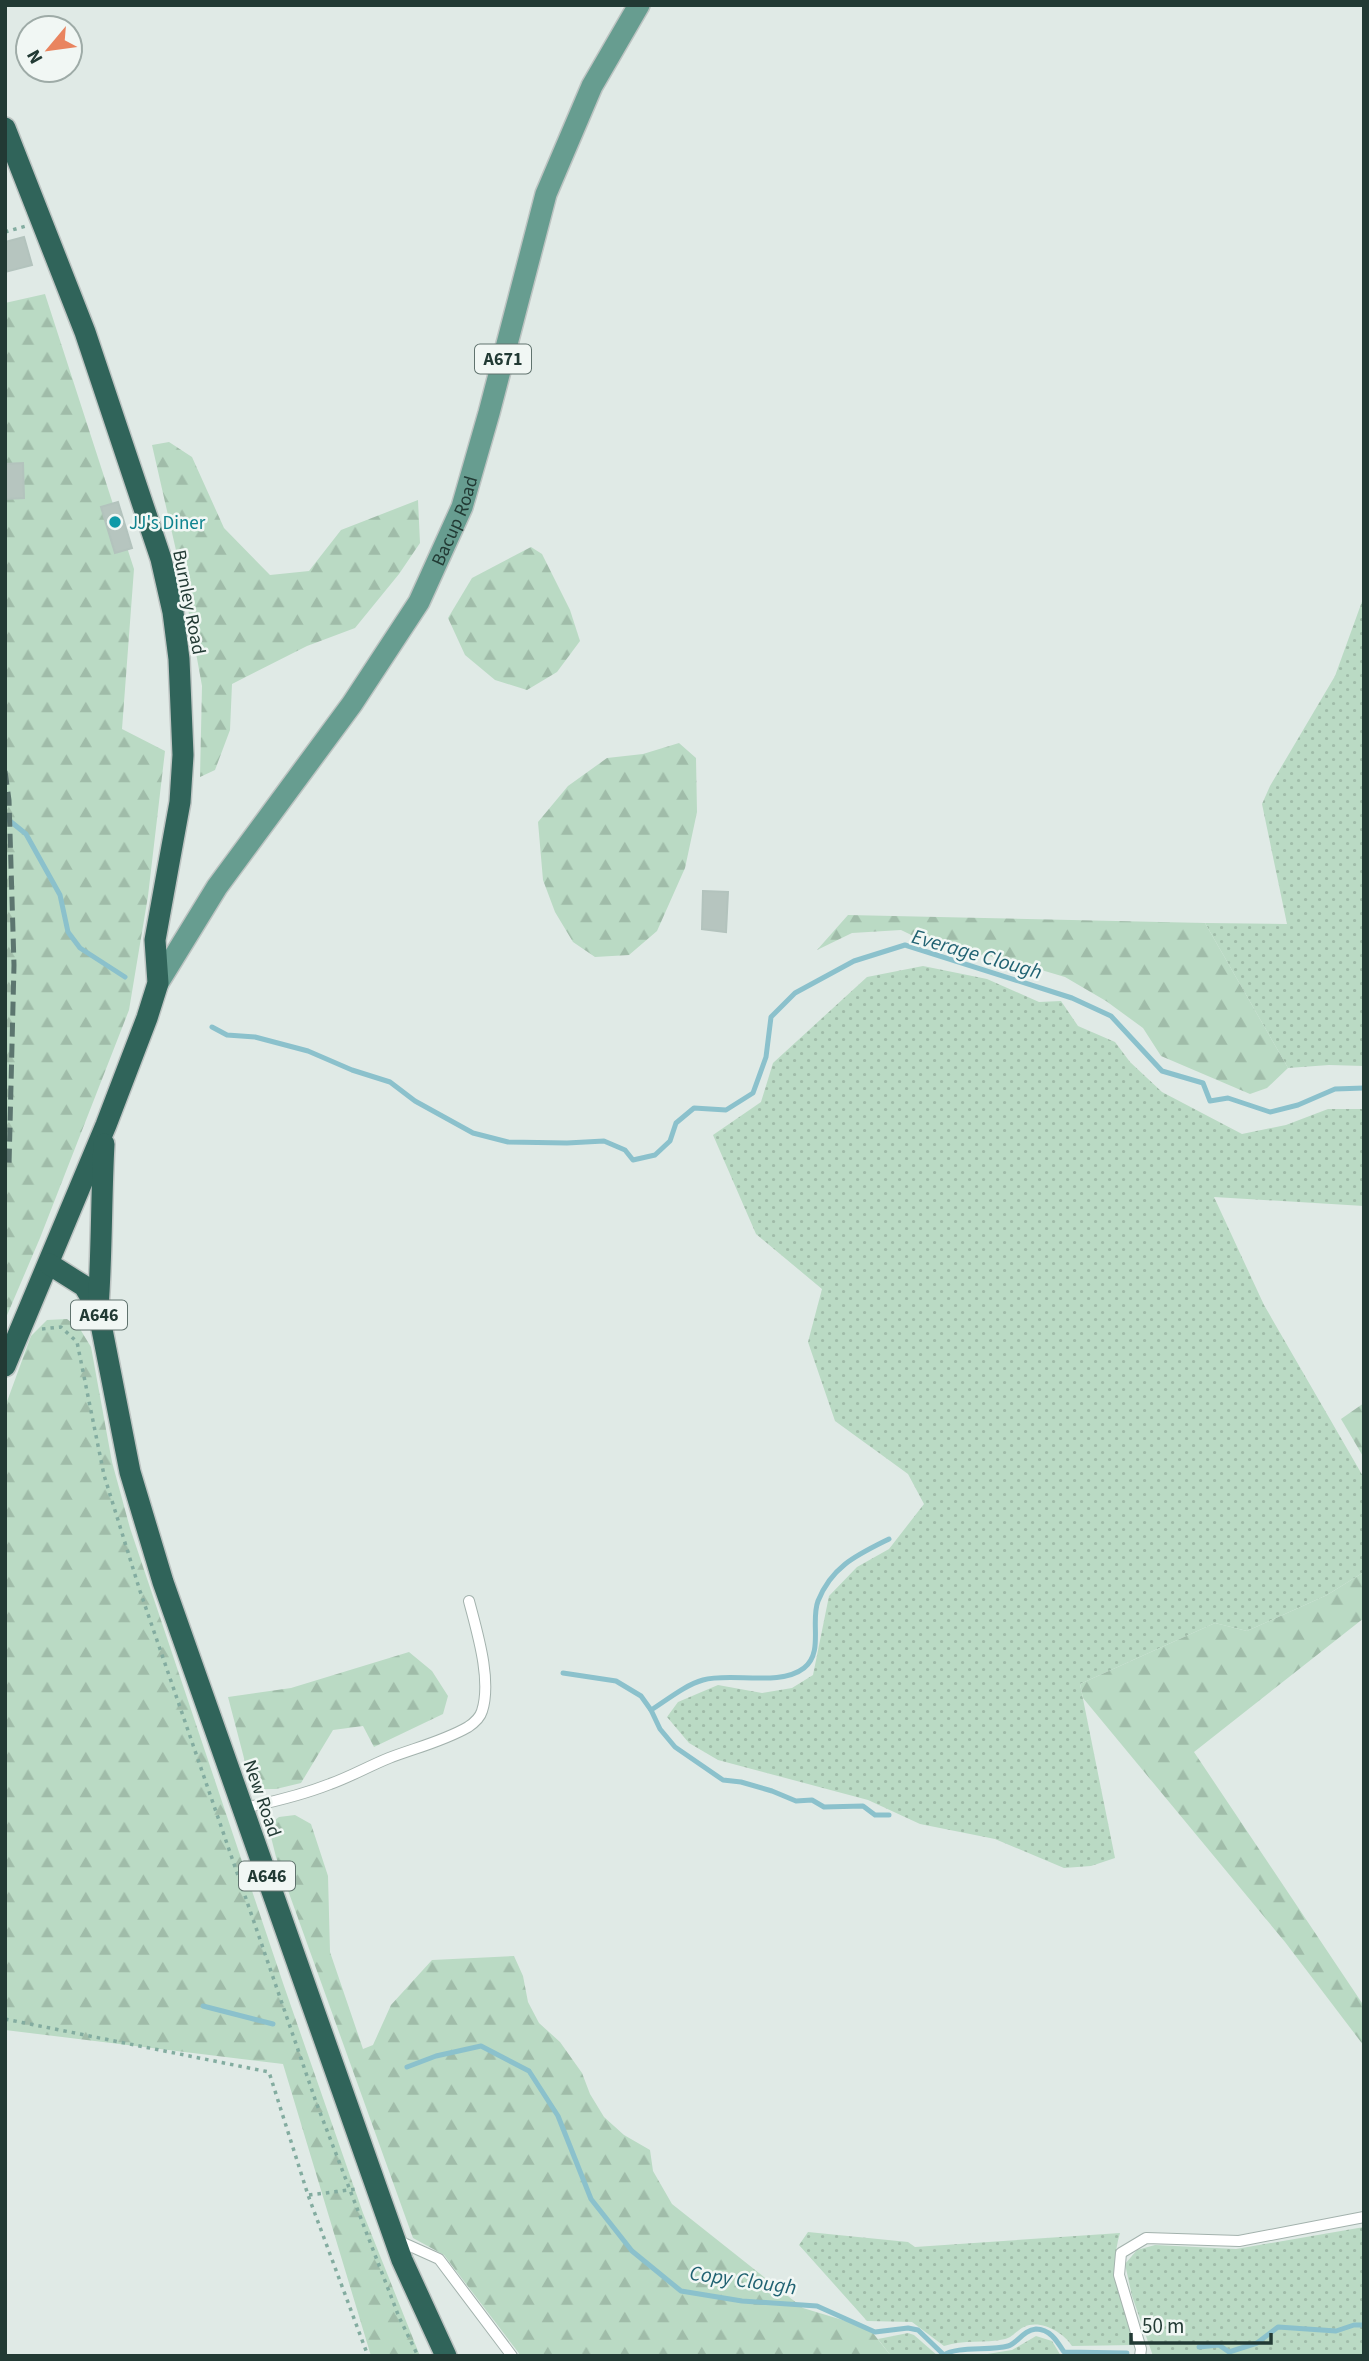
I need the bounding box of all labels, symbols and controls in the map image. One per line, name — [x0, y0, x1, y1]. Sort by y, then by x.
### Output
north arrow — [14, 14, 84, 84]
text: N — [21, 44, 50, 69]
road number: A671 — [475, 344, 531, 374]
street label: Bacup Road — [425, 473, 485, 570]
place label: JJ's Diner — [129, 510, 206, 537]
marker: JJ's Diner — [107, 514, 123, 530]
street label: Burnley Road — [165, 548, 212, 657]
water label: Everage Clough — [908, 921, 1046, 987]
road number: A646 — [71, 1300, 127, 1330]
street label: New Road — [236, 1756, 287, 1841]
road number: A646 — [239, 1862, 295, 1890]
water label: Copy Clough — [688, 2258, 798, 2302]
scale bar — [1131, 2302, 1271, 2346]
text: 50 m — [1142, 2311, 1184, 2341]

